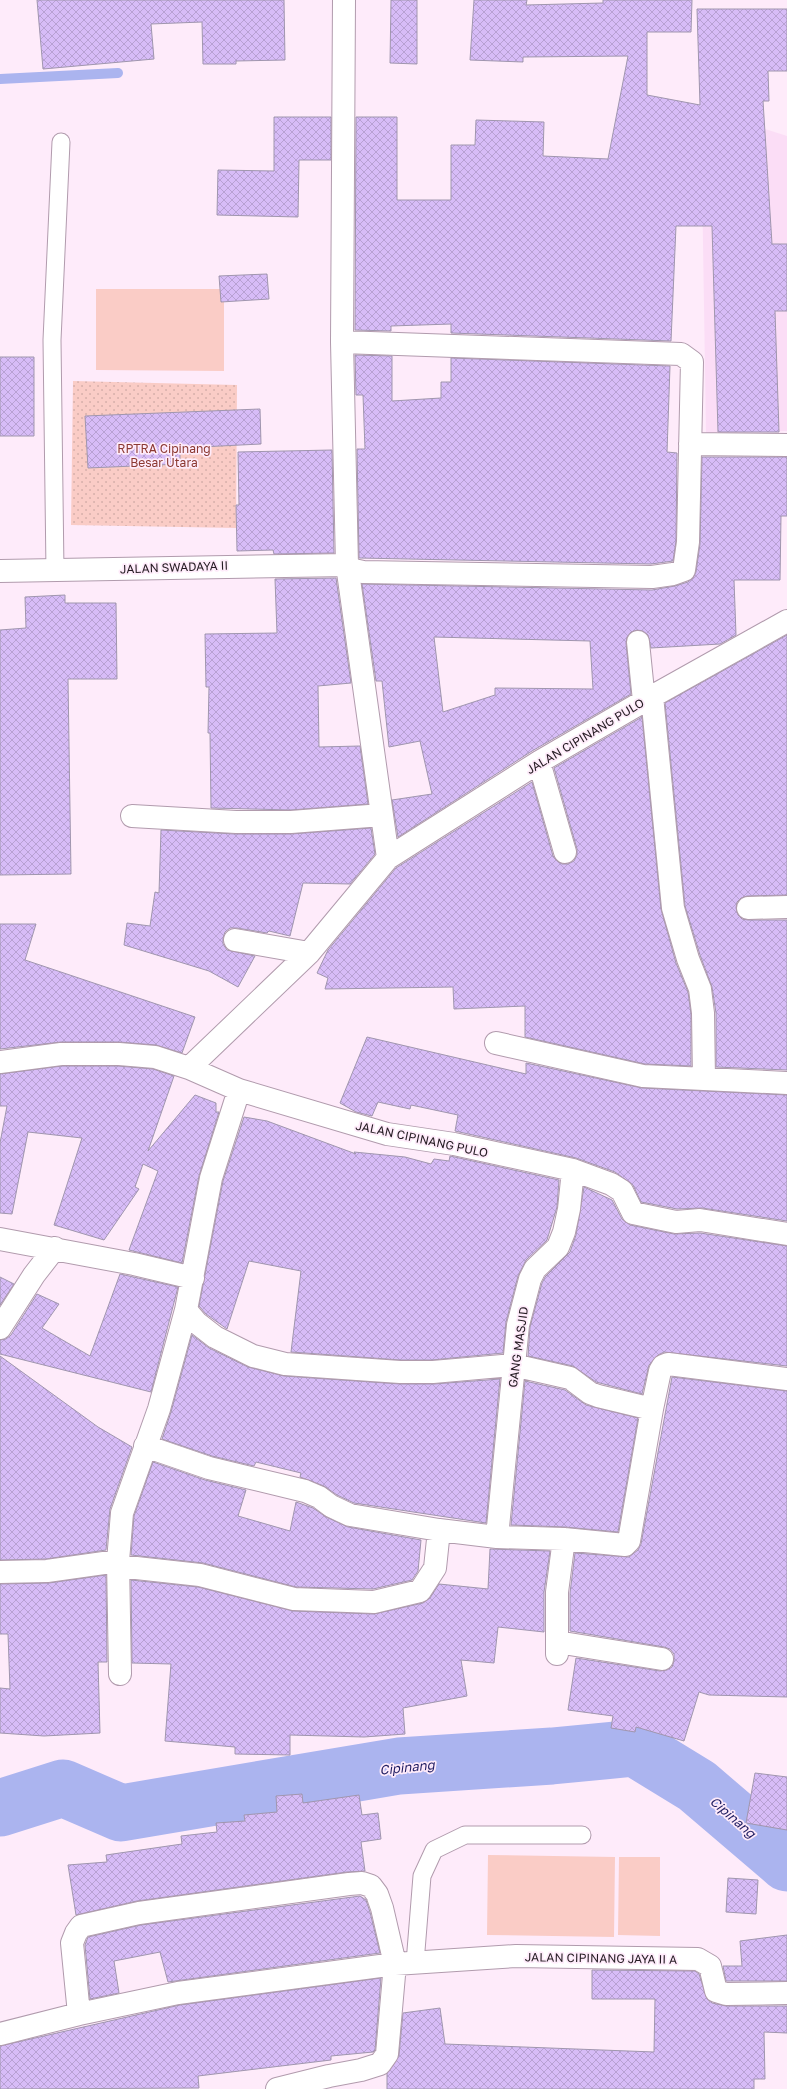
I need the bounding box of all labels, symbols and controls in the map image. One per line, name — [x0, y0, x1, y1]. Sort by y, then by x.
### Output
park label: RPTRA Cipinang Besar Utara — [117, 441, 211, 470]
street label: JALAN SWADAYA II — [120, 558, 228, 576]
street label: JALAN CIPINANG PULO — [523, 695, 647, 777]
street label: JALAN CIPINANG PULO — [354, 1118, 490, 1160]
street label: GANG MASJID — [505, 1306, 531, 1388]
water label: Cipinang — [379, 1756, 436, 1778]
water label: Cipinang — [707, 1793, 760, 1842]
street label: JALAN CIPINANG JAYA II A — [525, 1949, 677, 1967]

